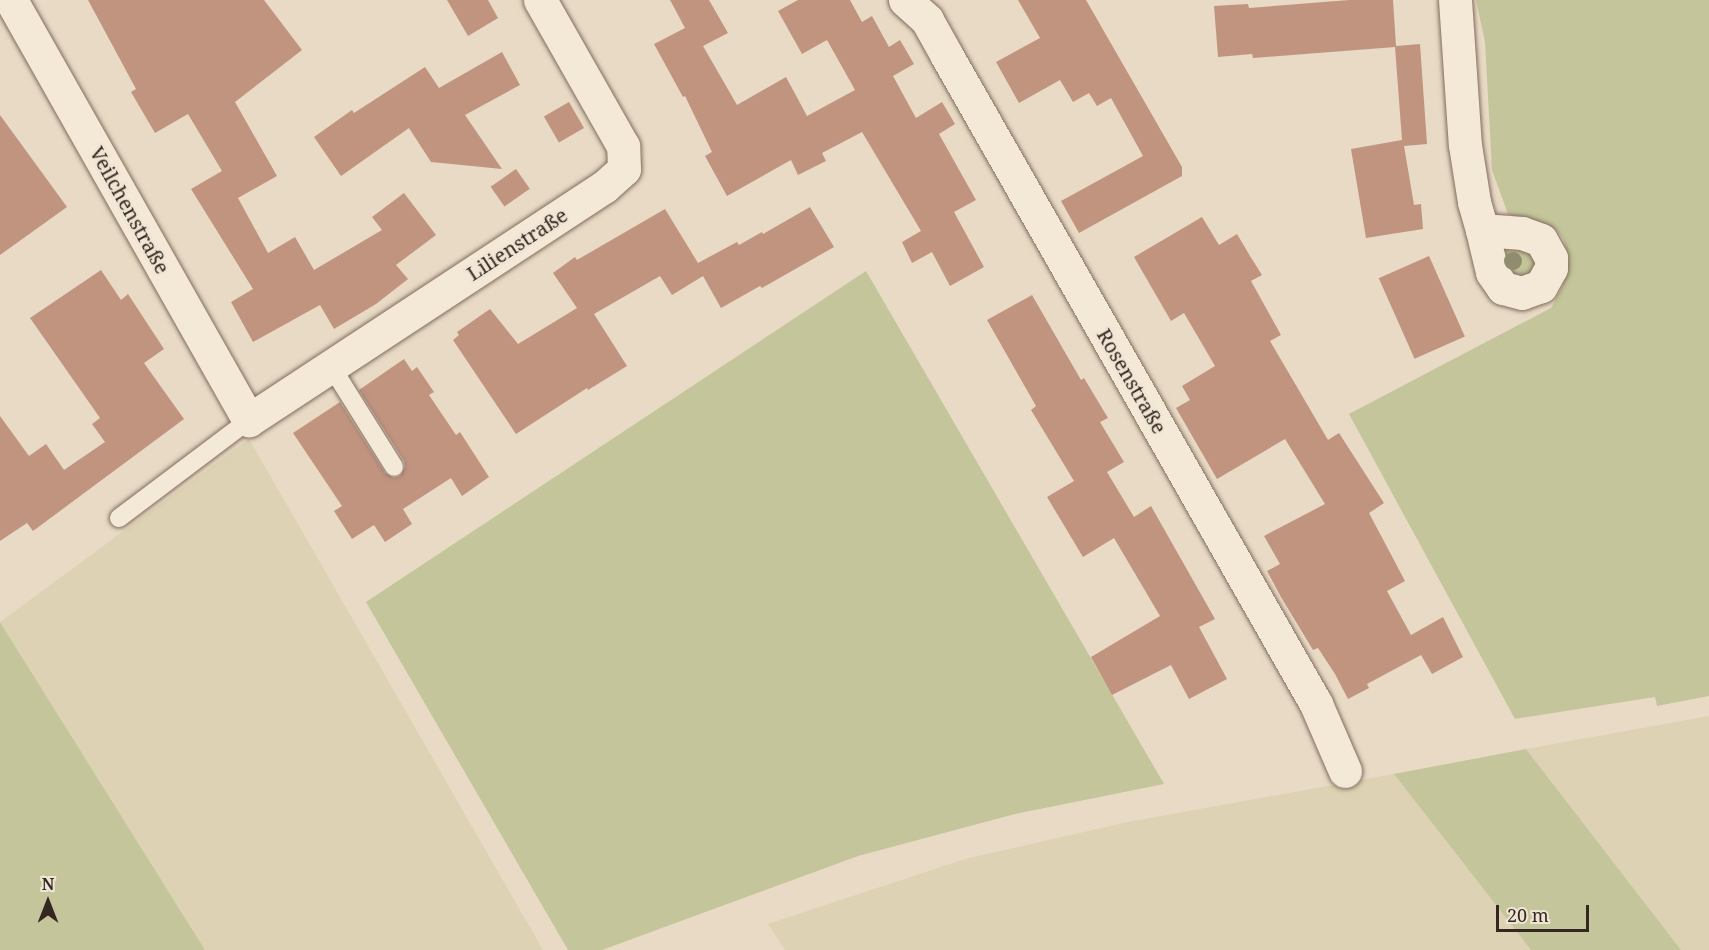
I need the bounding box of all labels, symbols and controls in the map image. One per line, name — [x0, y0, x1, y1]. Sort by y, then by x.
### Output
street label: Veilchenstraße — [85, 142, 175, 278]
street label: Lilienstraße — [462, 203, 572, 285]
street label: Rosenstraße — [1092, 324, 1172, 438]
north arrow — [18, 872, 78, 932]
text: N — [42, 873, 54, 895]
scale bar — [1499, 893, 1592, 931]
text: 20 m — [1507, 903, 1549, 927]

